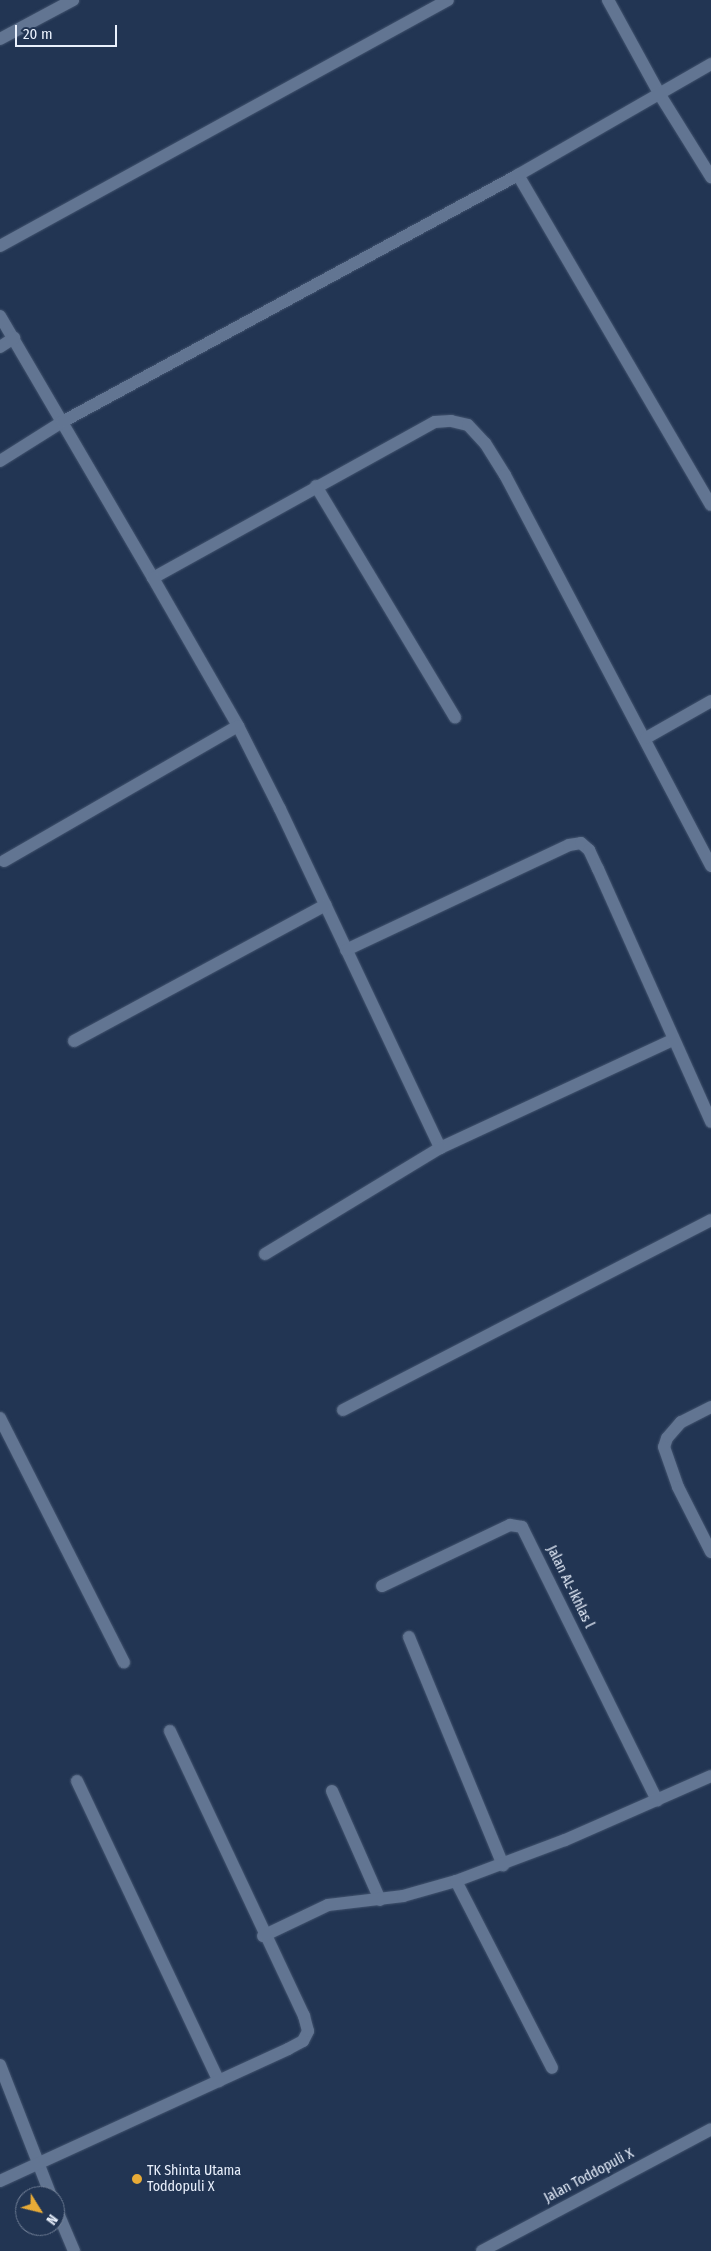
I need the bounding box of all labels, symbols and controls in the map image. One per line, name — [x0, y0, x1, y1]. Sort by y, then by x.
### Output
scale bar — [18, 15, 120, 47]
text: 20 m — [23, 25, 53, 43]
street label: Jalan AL-Ikhlas l — [543, 1543, 597, 1631]
street label: Jalan Toddopuli X — [541, 2145, 637, 2207]
place label: TK Shinta Utama Toddopuli X — [147, 2163, 241, 2196]
marker: TK Shinta Utama Toddopuli X — [131, 2173, 143, 2185]
north arrow — [15, 2186, 65, 2236]
text: N — [42, 2211, 61, 2228]

